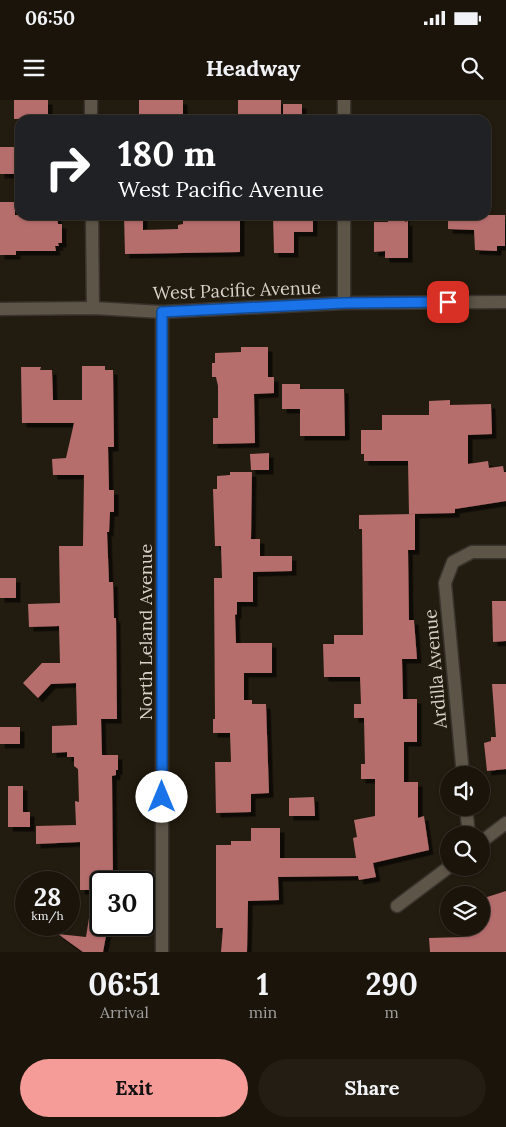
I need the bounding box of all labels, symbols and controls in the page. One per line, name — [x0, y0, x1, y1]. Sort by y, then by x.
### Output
text: 06:50 — [25, 6, 75, 30]
icon: menu — [20, 54, 48, 82]
text: Headway — [206, 54, 300, 82]
icon: search — [458, 54, 486, 82]
text: 180 m — [118, 131, 216, 176]
icon: right — [35, 135, 100, 200]
text: West Pacific Avenue — [118, 175, 324, 203]
street label: West Pacific Avenue — [152, 276, 322, 304]
pin — [427, 281, 469, 323]
icon: arrive — [434, 288, 462, 316]
street label: North Leland Avenue — [134, 544, 157, 720]
street label: Ardilla Avenue — [418, 608, 452, 731]
map controls — [440, 766, 490, 936]
button: sound — [440, 766, 490, 816]
position arrow — [135, 770, 187, 822]
button: search — [440, 826, 490, 876]
speed limit sign: 30 — [90, 871, 155, 936]
text: 28 — [34, 881, 61, 913]
button: layers — [440, 886, 490, 936]
text: km/h — [31, 908, 64, 923]
text: 06:51 — [88, 965, 160, 1003]
text: 1 — [257, 965, 269, 1003]
text: 290 — [365, 965, 418, 1003]
text: Arrival — [100, 1002, 149, 1022]
text: min — [249, 1002, 277, 1022]
text: m — [384, 1002, 399, 1022]
button: Exit — [20, 1059, 248, 1117]
button: Share — [258, 1059, 486, 1117]

